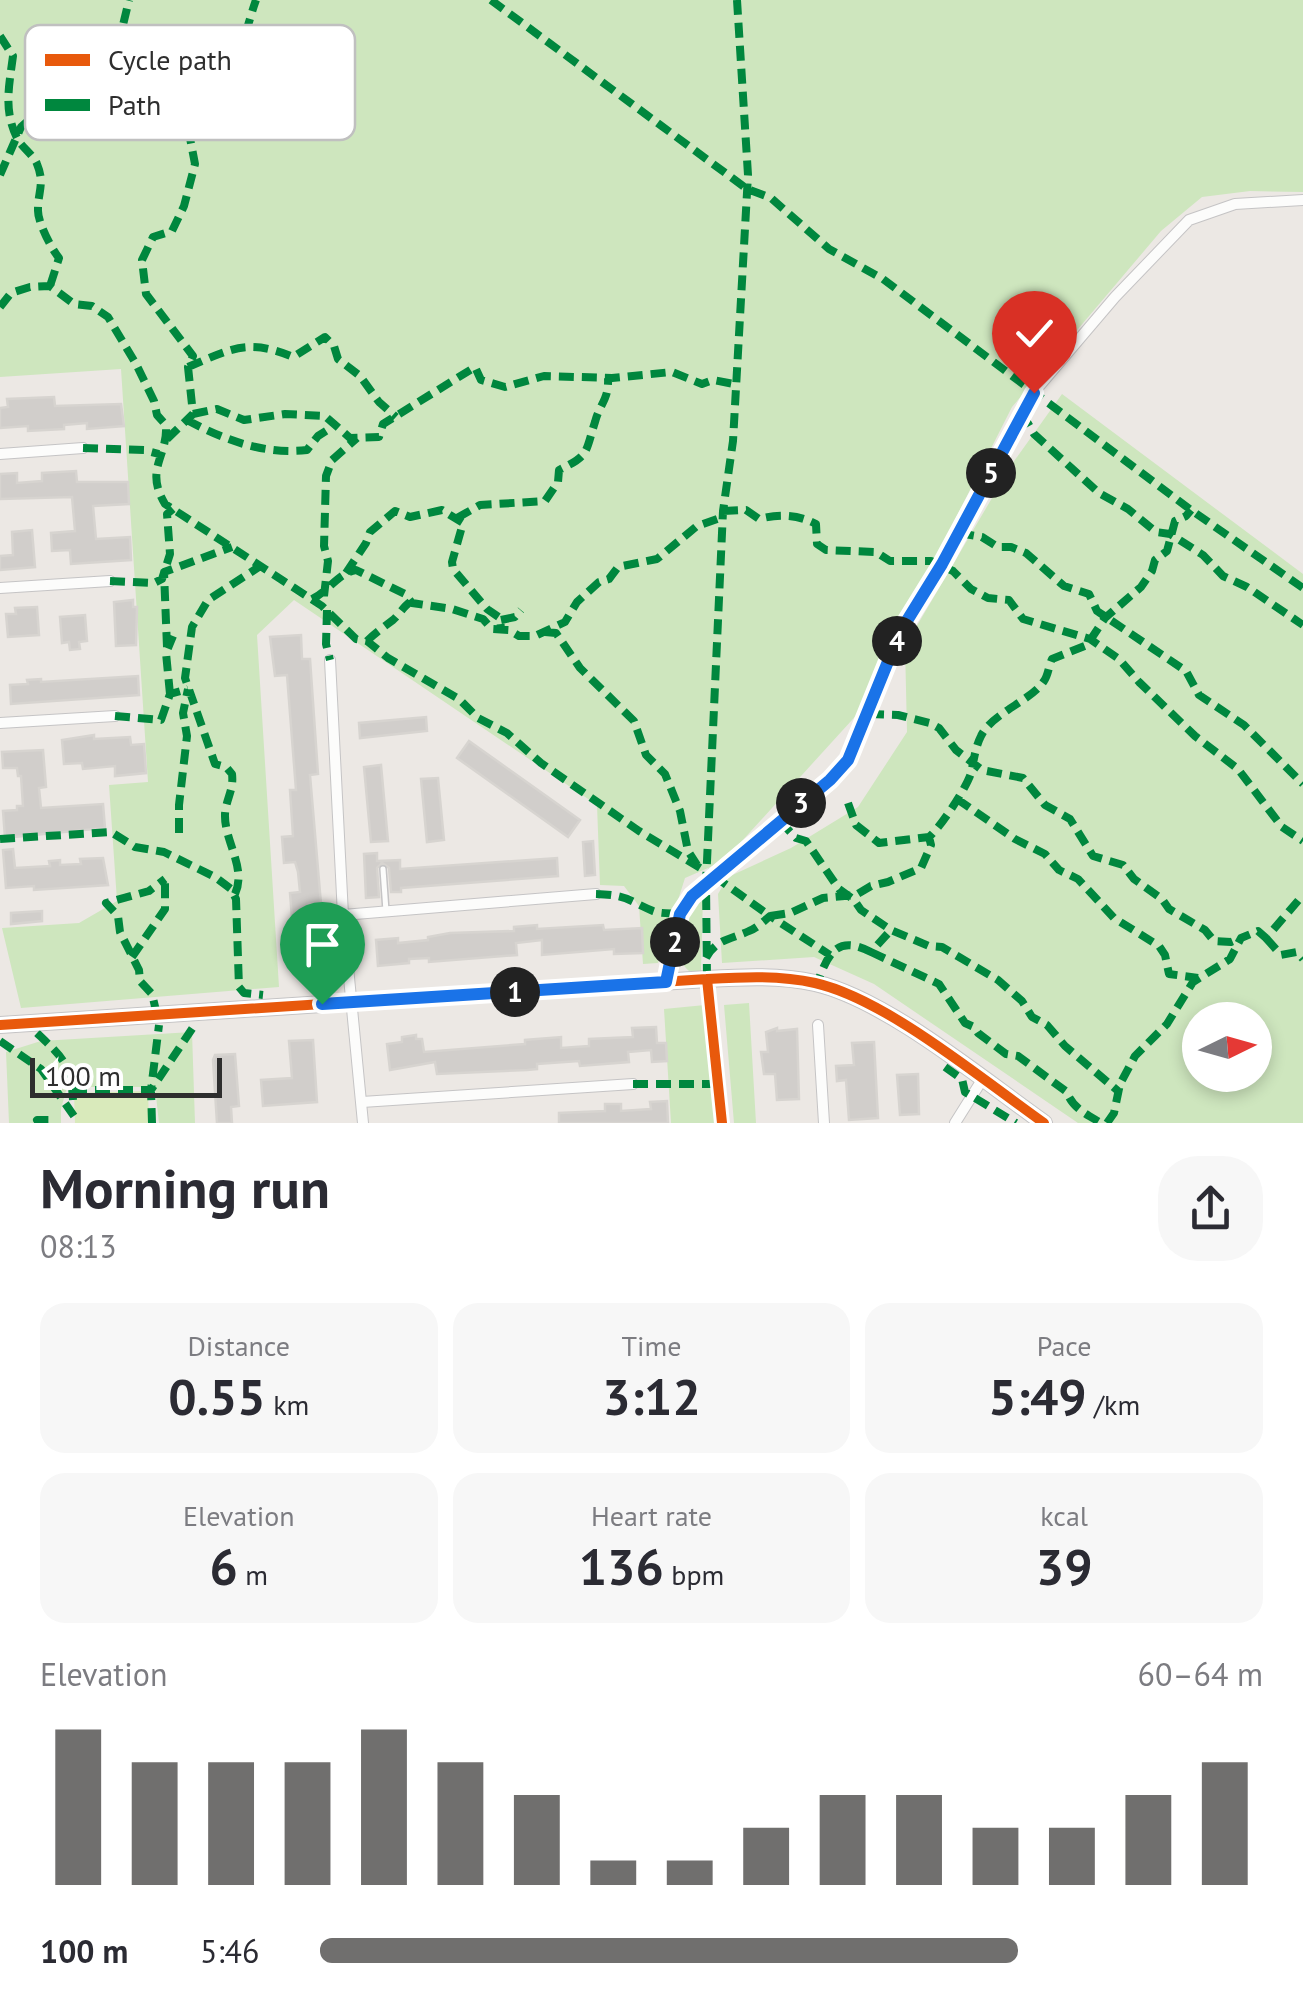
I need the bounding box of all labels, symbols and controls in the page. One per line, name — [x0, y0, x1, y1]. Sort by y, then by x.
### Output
legend — [25, 25, 355, 140]
text: Cycle path — [108, 41, 232, 78]
text: Path — [108, 86, 161, 123]
pin — [992, 291, 1077, 394]
icon: check — [1007, 306, 1062, 361]
pin: 5 — [966, 448, 1016, 498]
text: 5 — [983, 454, 999, 491]
pin: 4 — [872, 616, 922, 666]
text: 4 — [889, 622, 905, 659]
pin: 3 — [776, 778, 826, 828]
text: 3 — [793, 784, 809, 821]
pin — [280, 902, 365, 1005]
icon: arrive — [295, 917, 350, 972]
pin: 2 — [650, 917, 700, 967]
text: 2 — [667, 923, 683, 960]
pin: 1 — [490, 967, 540, 1017]
text: 1 — [507, 973, 523, 1010]
north arrow — [1182, 1002, 1272, 1092]
map controls — [1182, 1002, 1272, 1092]
scale bar — [30, 1053, 222, 1098]
text: 100 m — [45, 1057, 121, 1094]
text: Morning run — [40, 1152, 330, 1223]
button: share — [1158, 1156, 1263, 1261]
text: 08:13 — [40, 1225, 117, 1267]
text: Distance — [188, 1327, 290, 1364]
text: Time — [621, 1327, 682, 1364]
text: Pace — [1037, 1327, 1092, 1364]
text: 0.55 — [168, 1364, 266, 1429]
text: 3:12 — [602, 1364, 701, 1429]
text: 5:49 — [988, 1364, 1087, 1429]
text: km — [266, 1386, 309, 1423]
text: /km — [1087, 1386, 1140, 1423]
text: Elevation — [183, 1497, 295, 1534]
text: Heart rate — [591, 1497, 712, 1534]
text: kcal — [1040, 1497, 1088, 1534]
text: 6 — [210, 1534, 238, 1599]
text: 136 — [579, 1534, 664, 1599]
text: 39 — [1036, 1534, 1093, 1599]
text: m — [238, 1556, 268, 1593]
text: bpm — [664, 1556, 724, 1593]
text: Elevation — [40, 1653, 167, 1695]
text: 60–64 m — [1138, 1653, 1263, 1695]
text: 100 m — [40, 1930, 128, 1972]
text: 5:46 — [200, 1930, 259, 1972]

